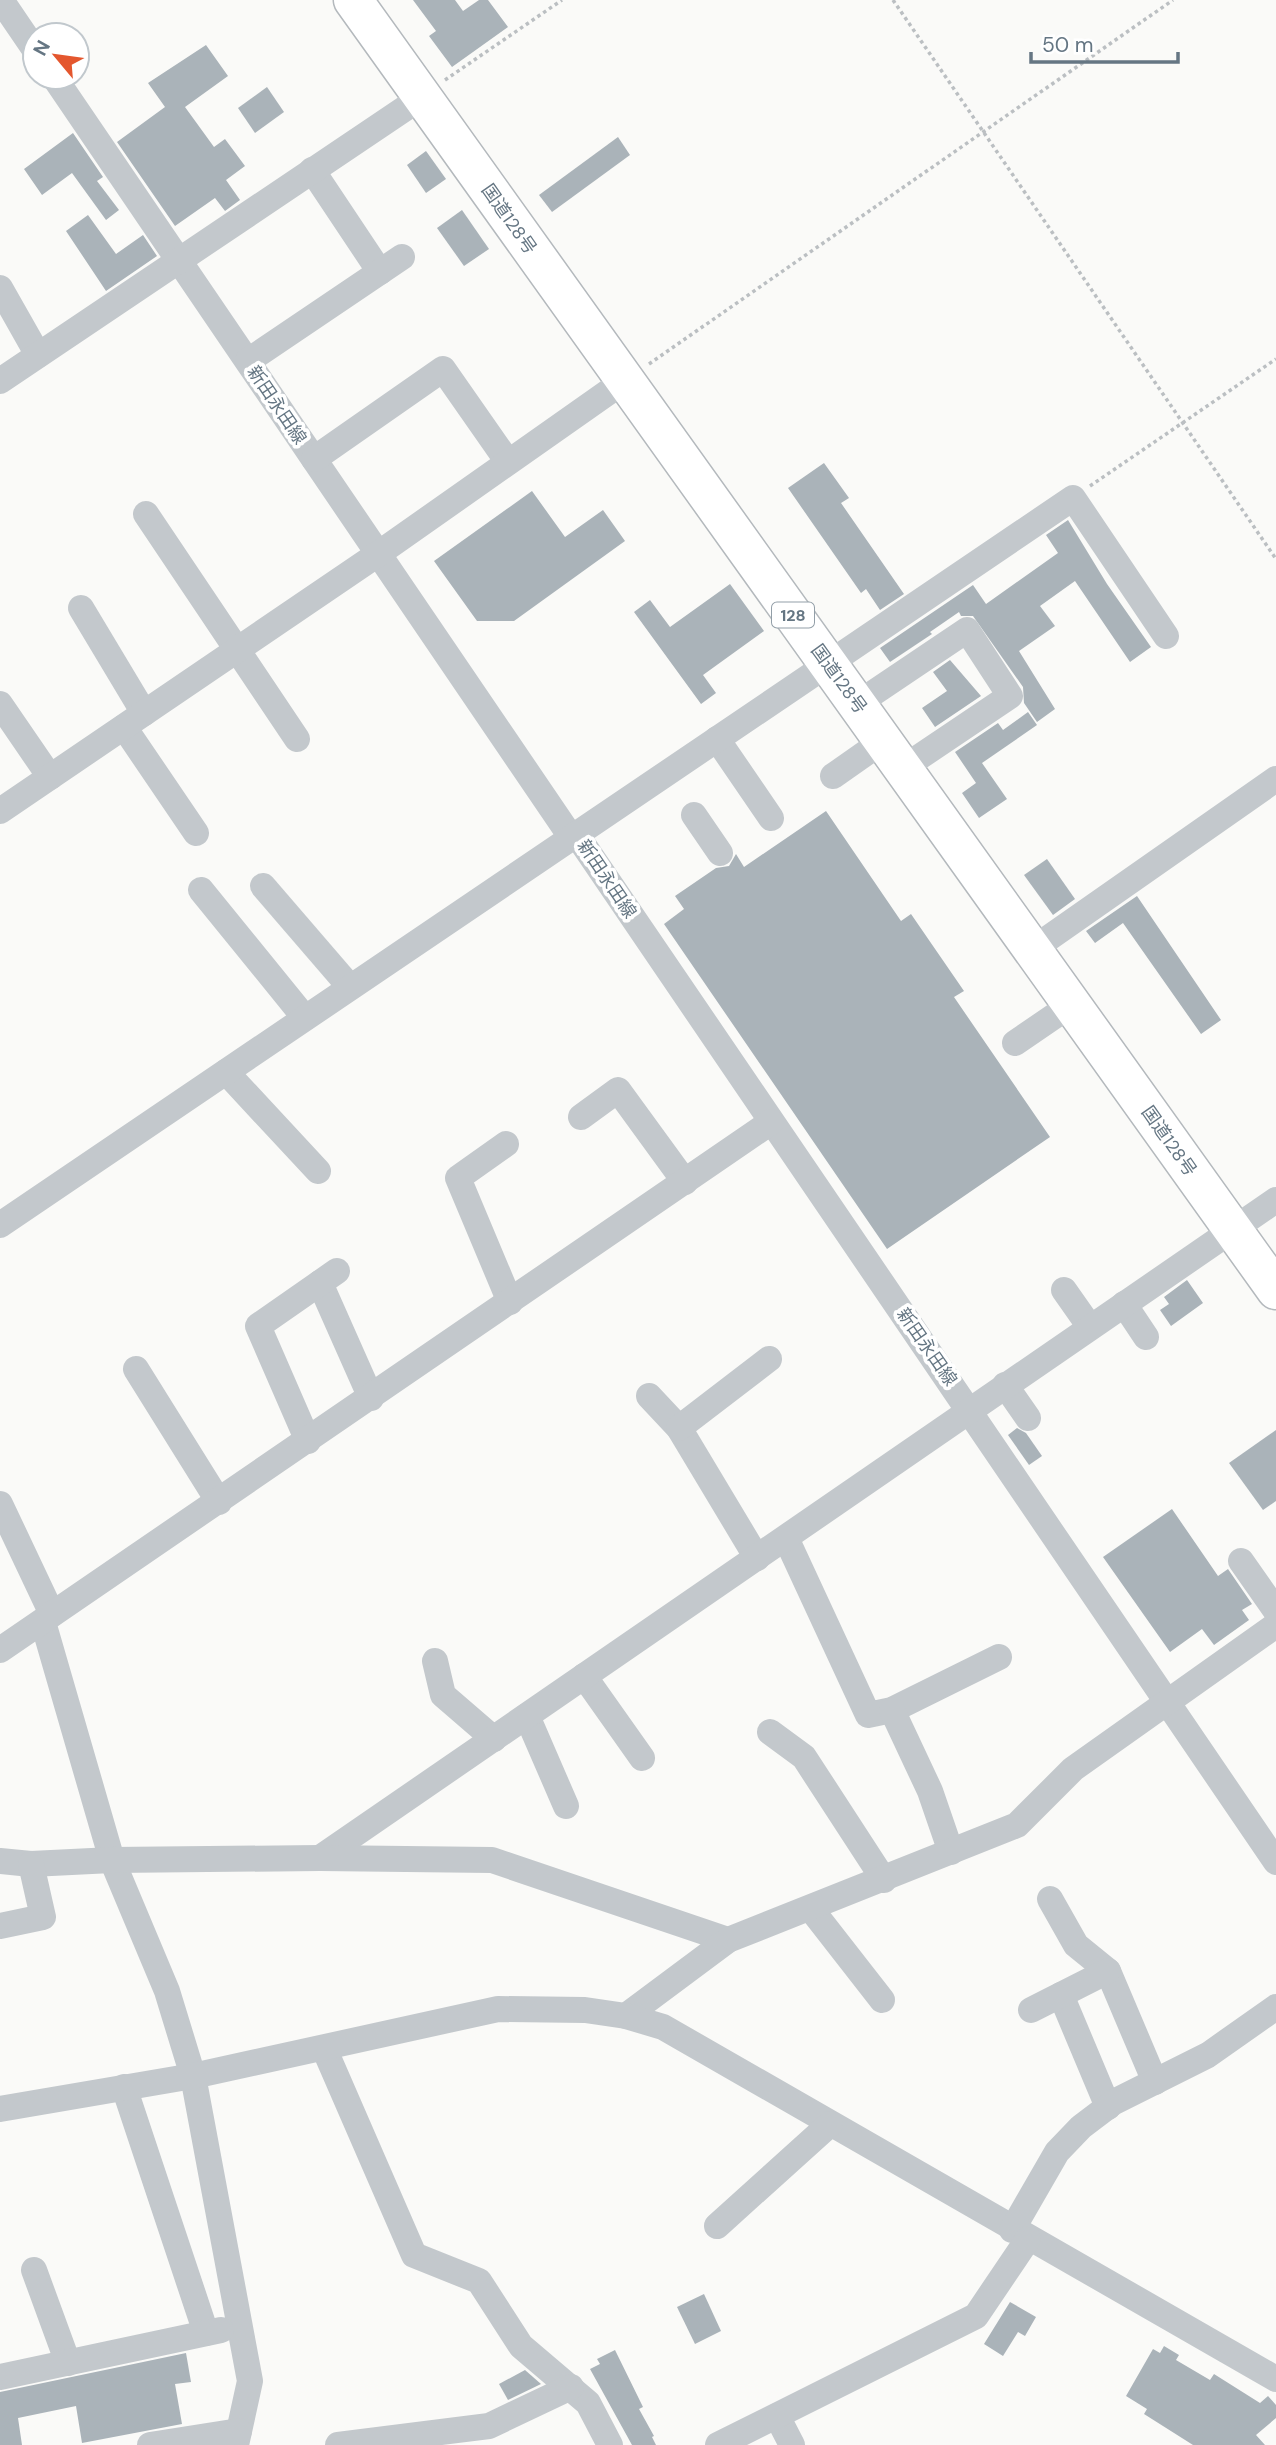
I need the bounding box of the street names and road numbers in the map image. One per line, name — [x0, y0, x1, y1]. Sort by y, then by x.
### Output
street label: 国道128号 — [476, 179, 542, 259]
street label: 新田永田線 — [242, 361, 312, 449]
road number: 128 — [772, 602, 814, 628]
street label: 国道128号 — [806, 639, 872, 719]
street label: 新田永田線 — [572, 835, 642, 923]
street label: 国道128号 — [1136, 1101, 1202, 1181]
street label: 新田永田線 — [891, 1303, 963, 1391]

